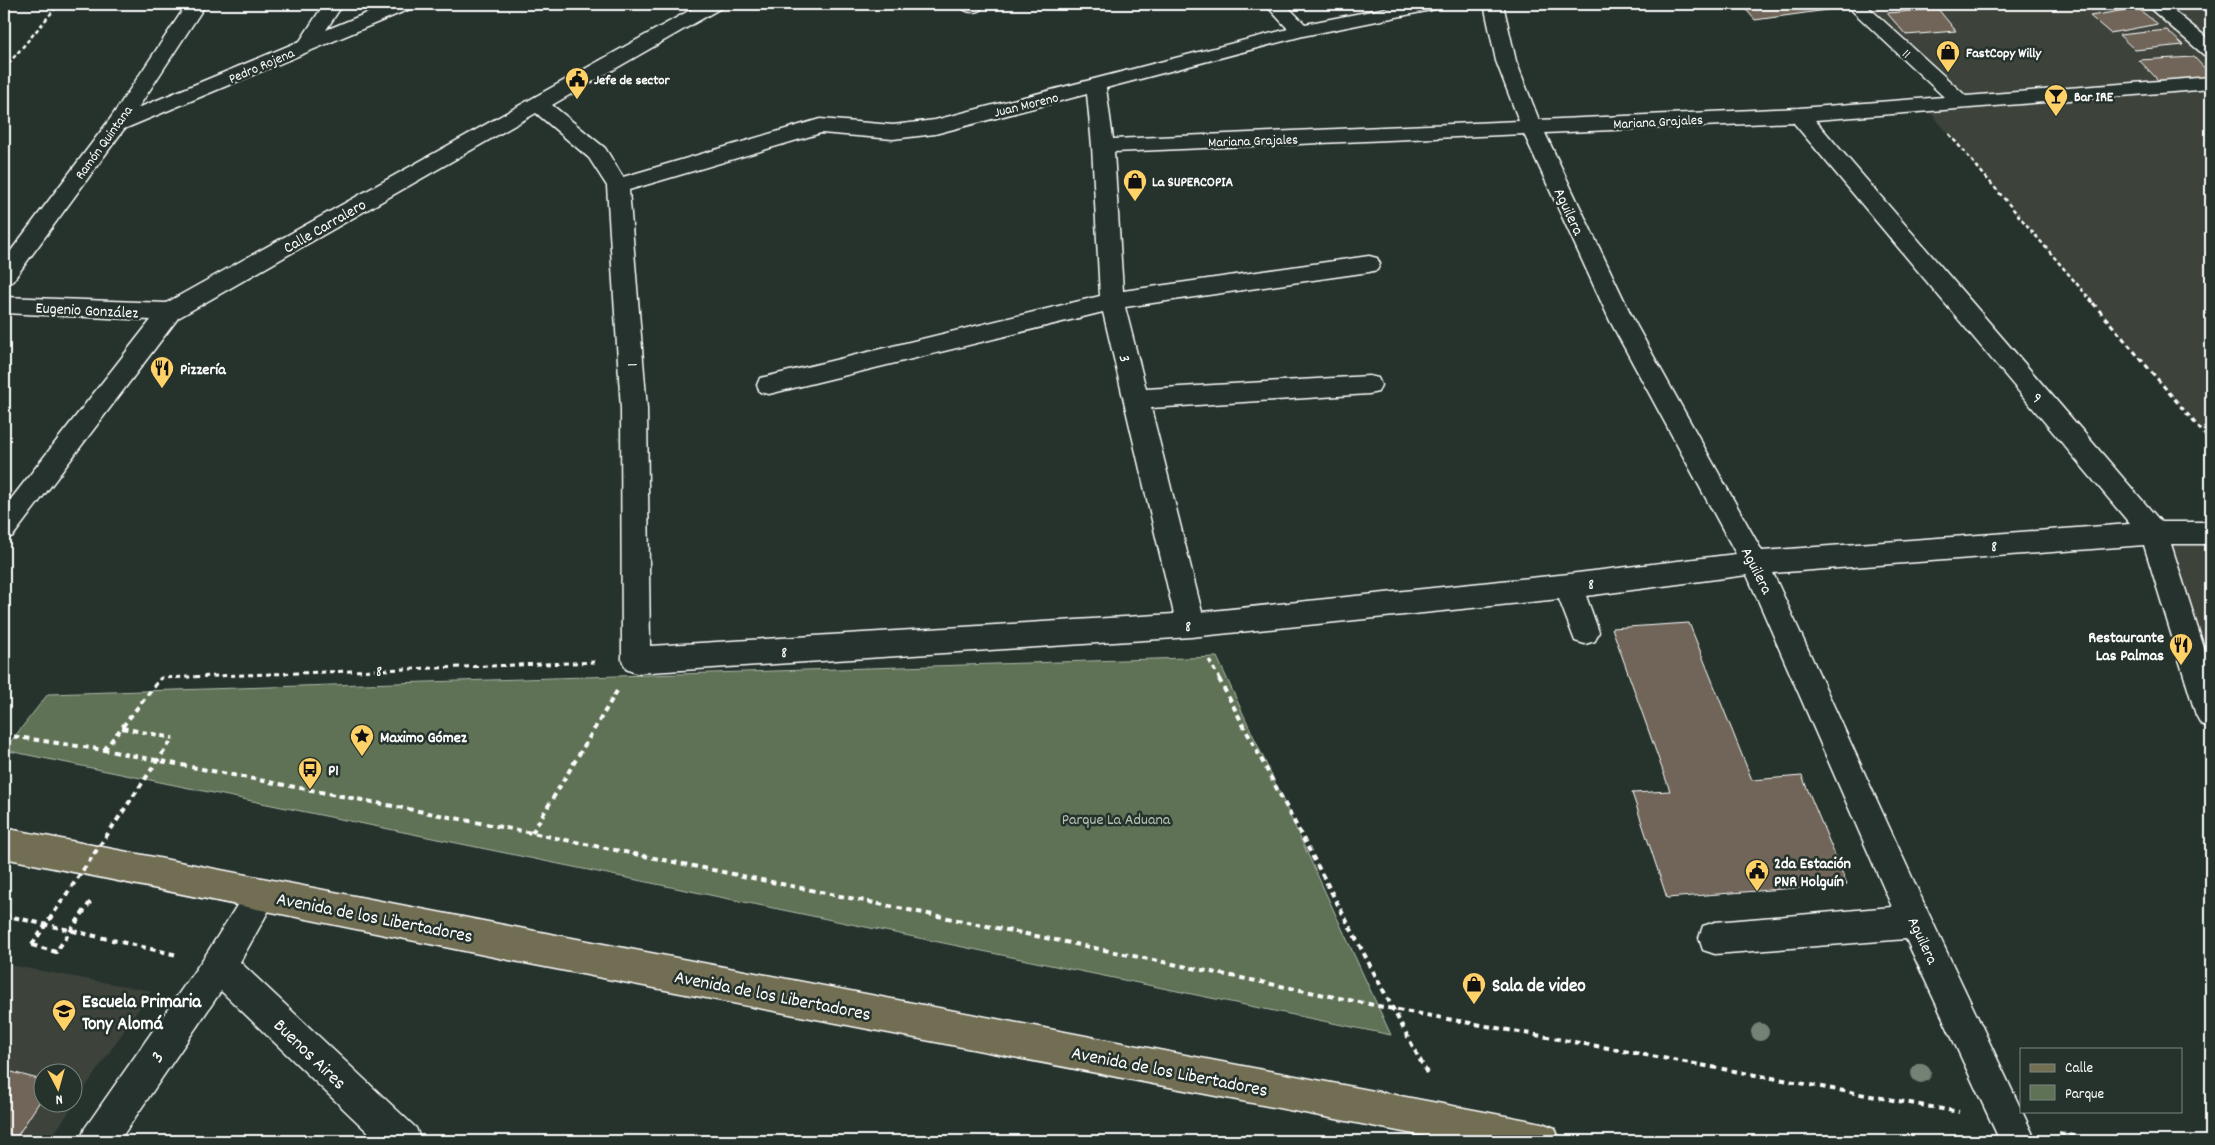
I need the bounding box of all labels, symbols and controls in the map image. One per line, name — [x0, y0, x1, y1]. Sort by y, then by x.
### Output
shop icon: FastCopy Willy — [1935, 39, 1961, 73]
street label: Pedro Rojena — [226, 44, 298, 90]
place label: FastCopy Willy — [1966, 44, 2043, 64]
street label: 11 — [1897, 45, 1915, 64]
public building icon: Jefe de sector — [564, 66, 590, 100]
place label: Jefe de sector — [594, 71, 671, 91]
bar icon: Bar IRE — [2043, 83, 2069, 117]
street label: Juan Moreno — [992, 88, 1061, 124]
place label: Bar IRE — [2074, 88, 2114, 108]
street label: Ramón Quintana — [71, 102, 138, 184]
street label: Mariana Grajales — [1613, 111, 1704, 135]
street label: Mariana Grajales — [1208, 130, 1298, 154]
shop icon: La SUPERCOPIA — [1122, 168, 1148, 202]
place label: La SUPERCOPIA — [1152, 173, 1234, 193]
street label: Aguilera — [1547, 185, 1589, 240]
street label: Calle Carralero — [279, 194, 371, 260]
street label: Eugenio González — [35, 297, 139, 326]
street label: 3 — [1112, 352, 1136, 365]
restaurant icon: Pizzería — [149, 355, 175, 389]
place label: Pizzería — [180, 359, 227, 382]
street label: 1 — [622, 362, 645, 367]
street label: 9 — [2025, 388, 2047, 409]
street label: 8 — [1990, 536, 1998, 559]
street label: Aguilera — [1734, 544, 1778, 599]
street label: 8 — [1587, 574, 1596, 597]
street label: 8 — [1184, 616, 1192, 639]
place label: Restaurante Las Palmas — [2088, 627, 2164, 668]
restaurant icon: Restaurante Las Palmas — [2168, 632, 2194, 666]
street label: 8 — [780, 642, 788, 665]
street label: 8 — [375, 661, 383, 684]
place icon: Maximo Gómez — [349, 723, 375, 757]
place label: Maximo Gómez — [380, 727, 468, 750]
bus stop icon: P1 — [297, 756, 323, 790]
place label: P1 — [328, 760, 339, 783]
park label: Parque La Aduana — [1062, 809, 1171, 832]
place label: 2da Estación PNR Holguín — [1774, 853, 1851, 894]
public building icon: 2da Estación PNR Holguín — [1744, 858, 1770, 892]
street label: Avenida de los Libertadores — [274, 887, 475, 952]
street label: Aguilera — [1901, 914, 1943, 969]
street label: Avenida de los Libertadores — [672, 965, 873, 1030]
shop icon: Sala de video — [1461, 971, 1487, 1005]
place label: Sala de video — [1492, 974, 1586, 1001]
place label: Escuela Primaria Tony Alomá — [82, 990, 202, 1039]
school or university icon: Escuela Primaria Tony Alomá — [51, 998, 77, 1032]
street label: Buenos Aires — [266, 1014, 351, 1097]
street label: Avenida de los Libertadores — [1069, 1041, 1270, 1106]
street label: 3 — [145, 1047, 172, 1069]
legend — [2020, 1048, 2182, 1112]
text: Calle — [2065, 1058, 2094, 1080]
north arrow — [32, 1062, 82, 1112]
text: Parque — [2065, 1084, 2105, 1106]
text: N — [55, 1089, 64, 1109]

